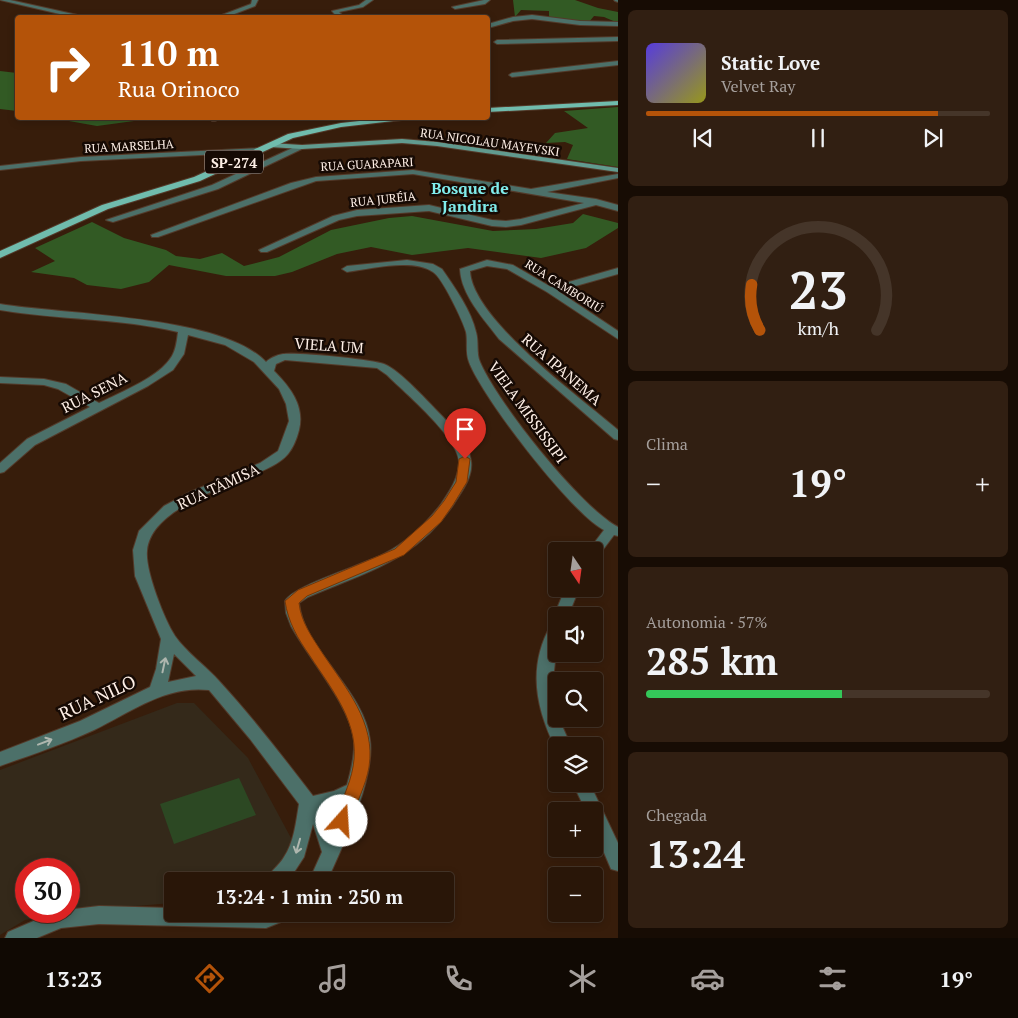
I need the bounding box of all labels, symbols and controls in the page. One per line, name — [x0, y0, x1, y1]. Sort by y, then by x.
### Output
text: 110 m — [118, 30, 219, 76]
icon: right — [35, 35, 100, 100]
text: Static Love — [721, 50, 820, 75]
text: Rua Orinoco — [118, 74, 240, 103]
text: Velvet Ray — [721, 75, 795, 97]
icon: previous — [689, 124, 717, 152]
icon: pause — [804, 124, 832, 152]
icon: next — [919, 124, 947, 152]
street label: RUA NICOLAU MAYEVSKI — [419, 125, 561, 159]
street label: RUA MARSELHA — [84, 136, 175, 156]
road number: SP-274 — [205, 150, 263, 173]
street label: RUA GUARAPARI — [320, 154, 414, 174]
district label: Bosque de Jandira — [431, 177, 509, 217]
street label: RUA JURÉIA — [349, 188, 417, 210]
text: 23 — [789, 255, 847, 324]
street label: RUA CAMBORIÚ — [522, 256, 606, 316]
text: km/h — [797, 316, 839, 340]
street label: RUA IPANEMA — [518, 329, 607, 410]
street label: VIELA UM — [294, 333, 364, 357]
street label: VIELA MISSISSIPI — [484, 357, 572, 467]
street label: RUA SENA — [58, 367, 131, 417]
pin — [444, 408, 486, 459]
icon: arrive — [451, 415, 479, 443]
text: Clima — [646, 433, 688, 455]
street label: RUA TÂMISA — [174, 458, 263, 514]
text: 19° — [789, 458, 847, 508]
text: − — [646, 465, 661, 502]
text: + — [975, 465, 990, 502]
north arrow — [548, 542, 602, 598]
map controls — [548, 542, 603, 922]
button: sound — [548, 607, 603, 662]
text: Autonomia · 57% — [646, 611, 768, 633]
text: 285 km — [646, 636, 778, 686]
one-way arrow — [160, 657, 170, 673]
street label: RUA NILO — [55, 669, 139, 725]
button: search — [548, 672, 603, 727]
one-way arrow — [37, 737, 53, 746]
button: layers — [548, 737, 603, 792]
position arrow — [315, 794, 367, 846]
button: + — [548, 802, 603, 857]
text: Chegada — [646, 804, 707, 826]
text: 13:24 — [646, 829, 745, 879]
one-way arrow — [293, 838, 303, 854]
speed limit sign: 30 — [15, 858, 80, 923]
button: − — [548, 867, 603, 922]
text: 13:24 · 1 min · 250 m — [215, 884, 403, 909]
icon: directions — [192, 961, 227, 996]
icon: music — [316, 961, 351, 996]
icon: phone — [441, 961, 476, 996]
icon: climate — [565, 961, 600, 996]
icon: car — [690, 961, 725, 996]
icon: filters — [815, 961, 850, 996]
text: 13:23 — [45, 964, 102, 993]
text: 19° — [939, 964, 973, 993]

